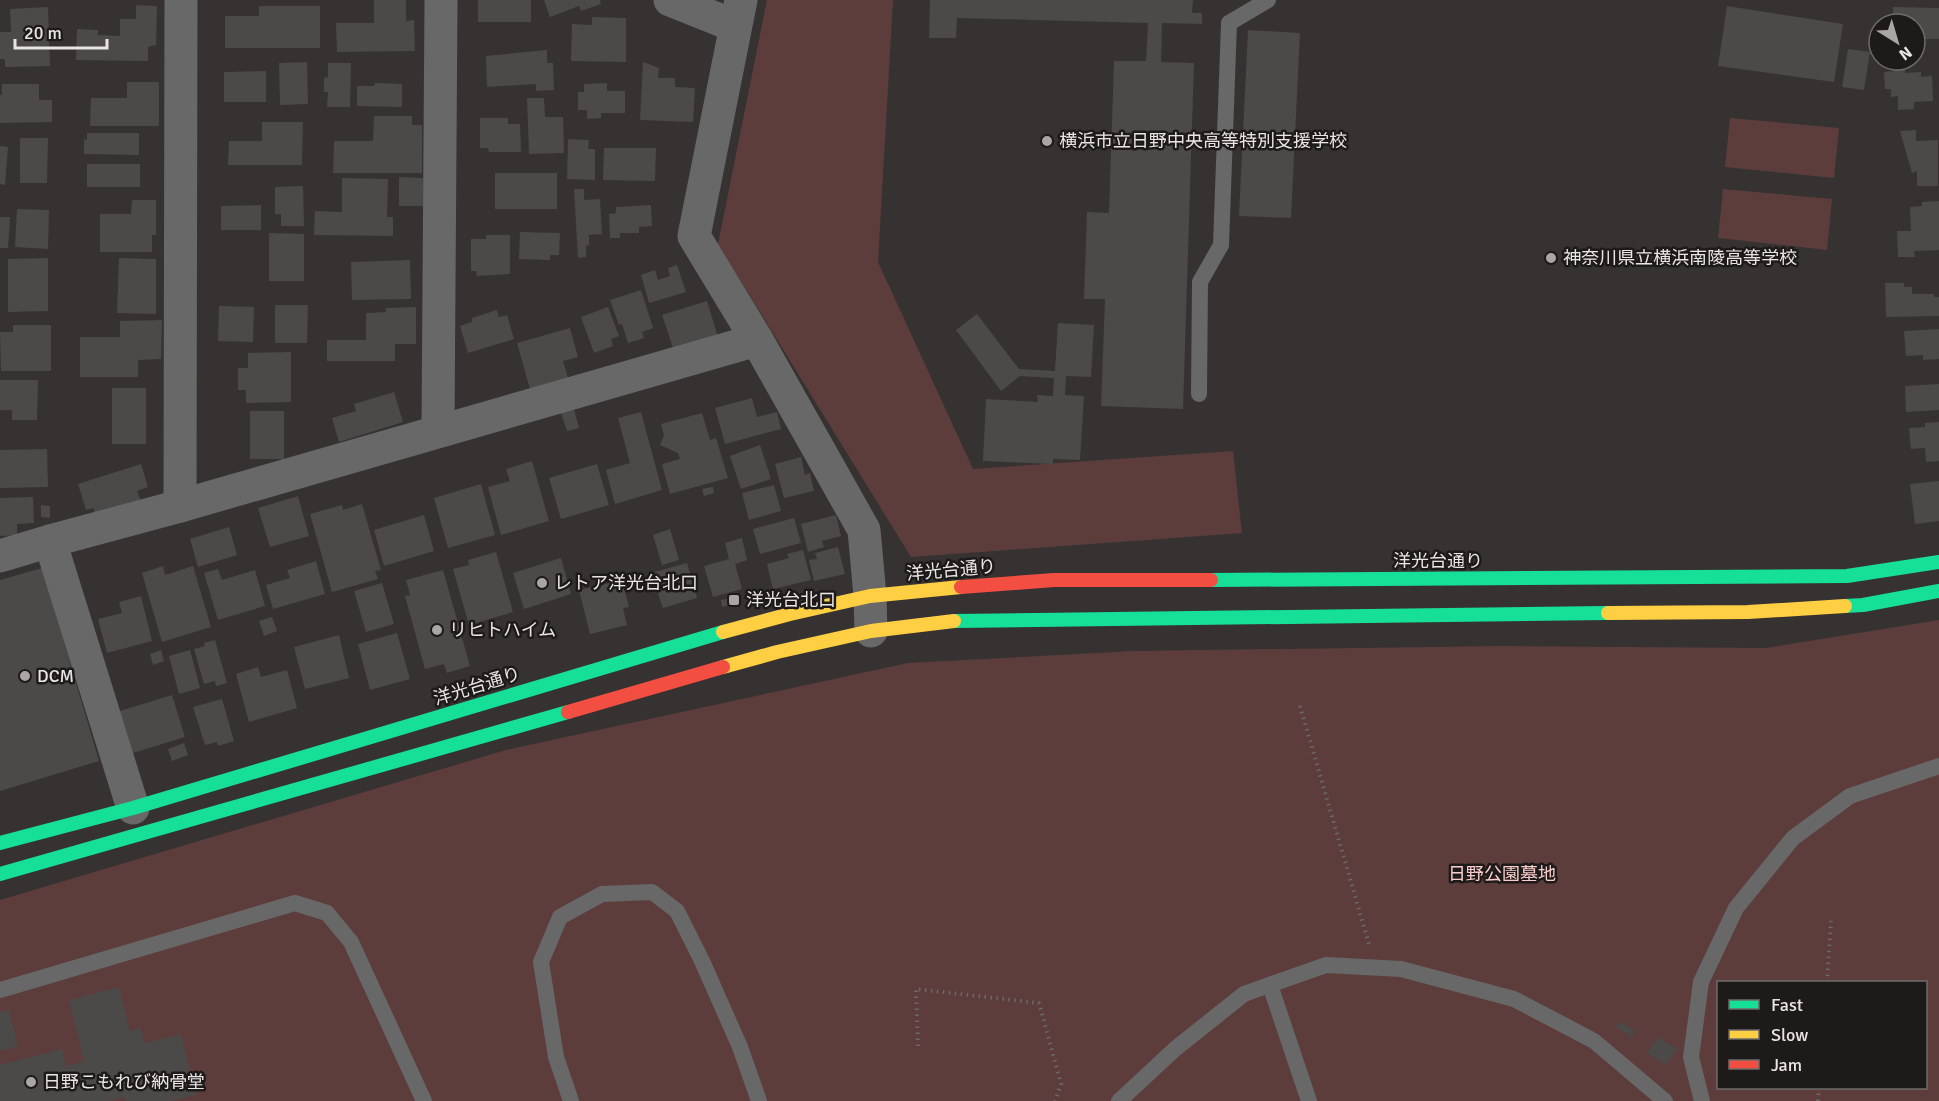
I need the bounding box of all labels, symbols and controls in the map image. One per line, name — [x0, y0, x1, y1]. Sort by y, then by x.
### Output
scale bar — [15, 12, 106, 50]
north arrow — [1867, 12, 1927, 72]
text: 20 m — [24, 22, 62, 44]
text: N — [1895, 42, 1916, 65]
place label: 横浜市立日野中央高等特別支援学校 — [1059, 130, 1347, 152]
marker: 横浜市立日野中央高等特別支援学校 — [1040, 134, 1054, 148]
place label: 神奈川県立横浜南陵高等学校 — [1563, 247, 1797, 269]
marker: 神奈川県立横浜南陵高等学校 — [1544, 251, 1558, 265]
street label: 洋光台通り — [1393, 550, 1483, 572]
street label: 洋光台通り — [905, 555, 997, 585]
place label: レトア洋光台北口 — [554, 572, 698, 594]
marker: レトア洋光台北口 — [535, 576, 549, 590]
place label: 洋光台北口 — [746, 589, 836, 611]
marker: 洋光台北口 — [727, 593, 741, 607]
place label: リヒトハイム — [449, 619, 556, 641]
marker: リヒトハイム — [430, 623, 444, 637]
street label: 洋光台通り — [431, 662, 523, 710]
place label: DCM — [37, 665, 74, 687]
marker: DCM — [18, 669, 32, 683]
park label: 日野公園墓地 — [1448, 863, 1556, 885]
legend — [1717, 981, 1927, 1089]
text: Fast — [1771, 994, 1803, 1016]
text: Slow — [1771, 1024, 1808, 1046]
text: Jam — [1771, 1054, 1802, 1076]
place label: 日野こもれび納骨堂 — [43, 1071, 205, 1093]
marker: 日野こもれび納骨堂 — [24, 1075, 38, 1089]

